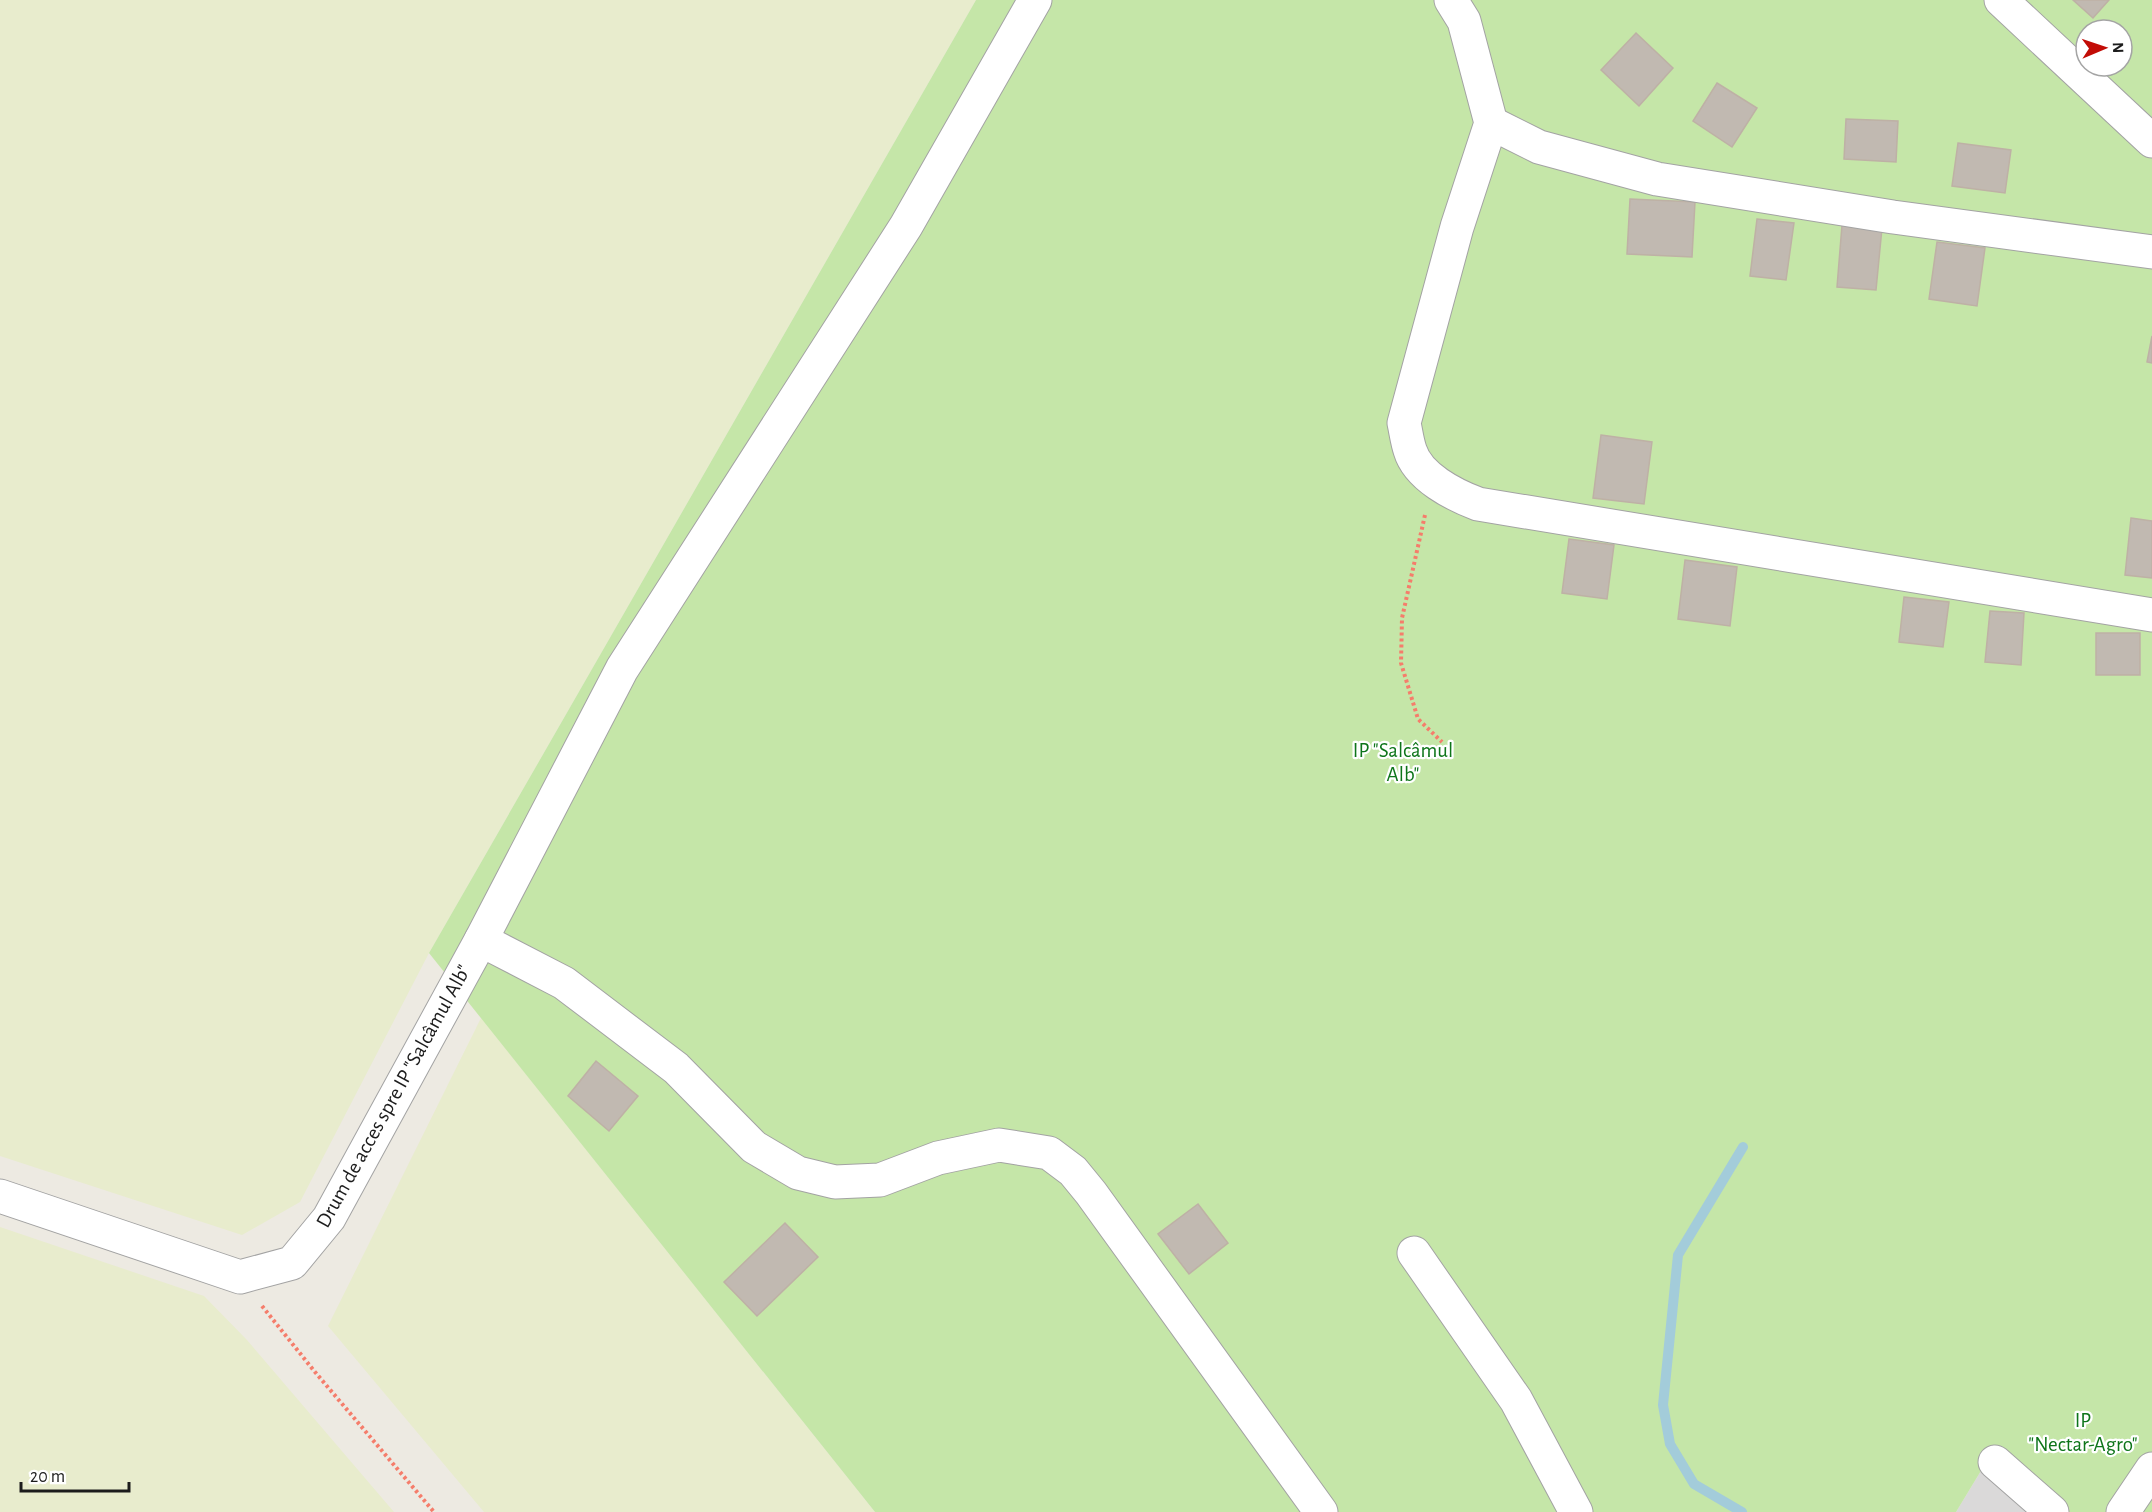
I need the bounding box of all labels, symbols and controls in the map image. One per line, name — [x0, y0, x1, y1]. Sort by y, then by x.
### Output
north arrow — [2074, 18, 2134, 78]
text: N — [2110, 42, 2126, 53]
park label: IP "Salcâmul Alb" — [1353, 740, 1453, 785]
street label: Drum de acces spre IP "Salcâmul Alb" — [312, 961, 475, 1231]
park label: IP "Nectar-Agro" — [2028, 1410, 2138, 1455]
scale bar — [21, 1455, 129, 1493]
text: 20 m — [30, 1468, 65, 1486]

